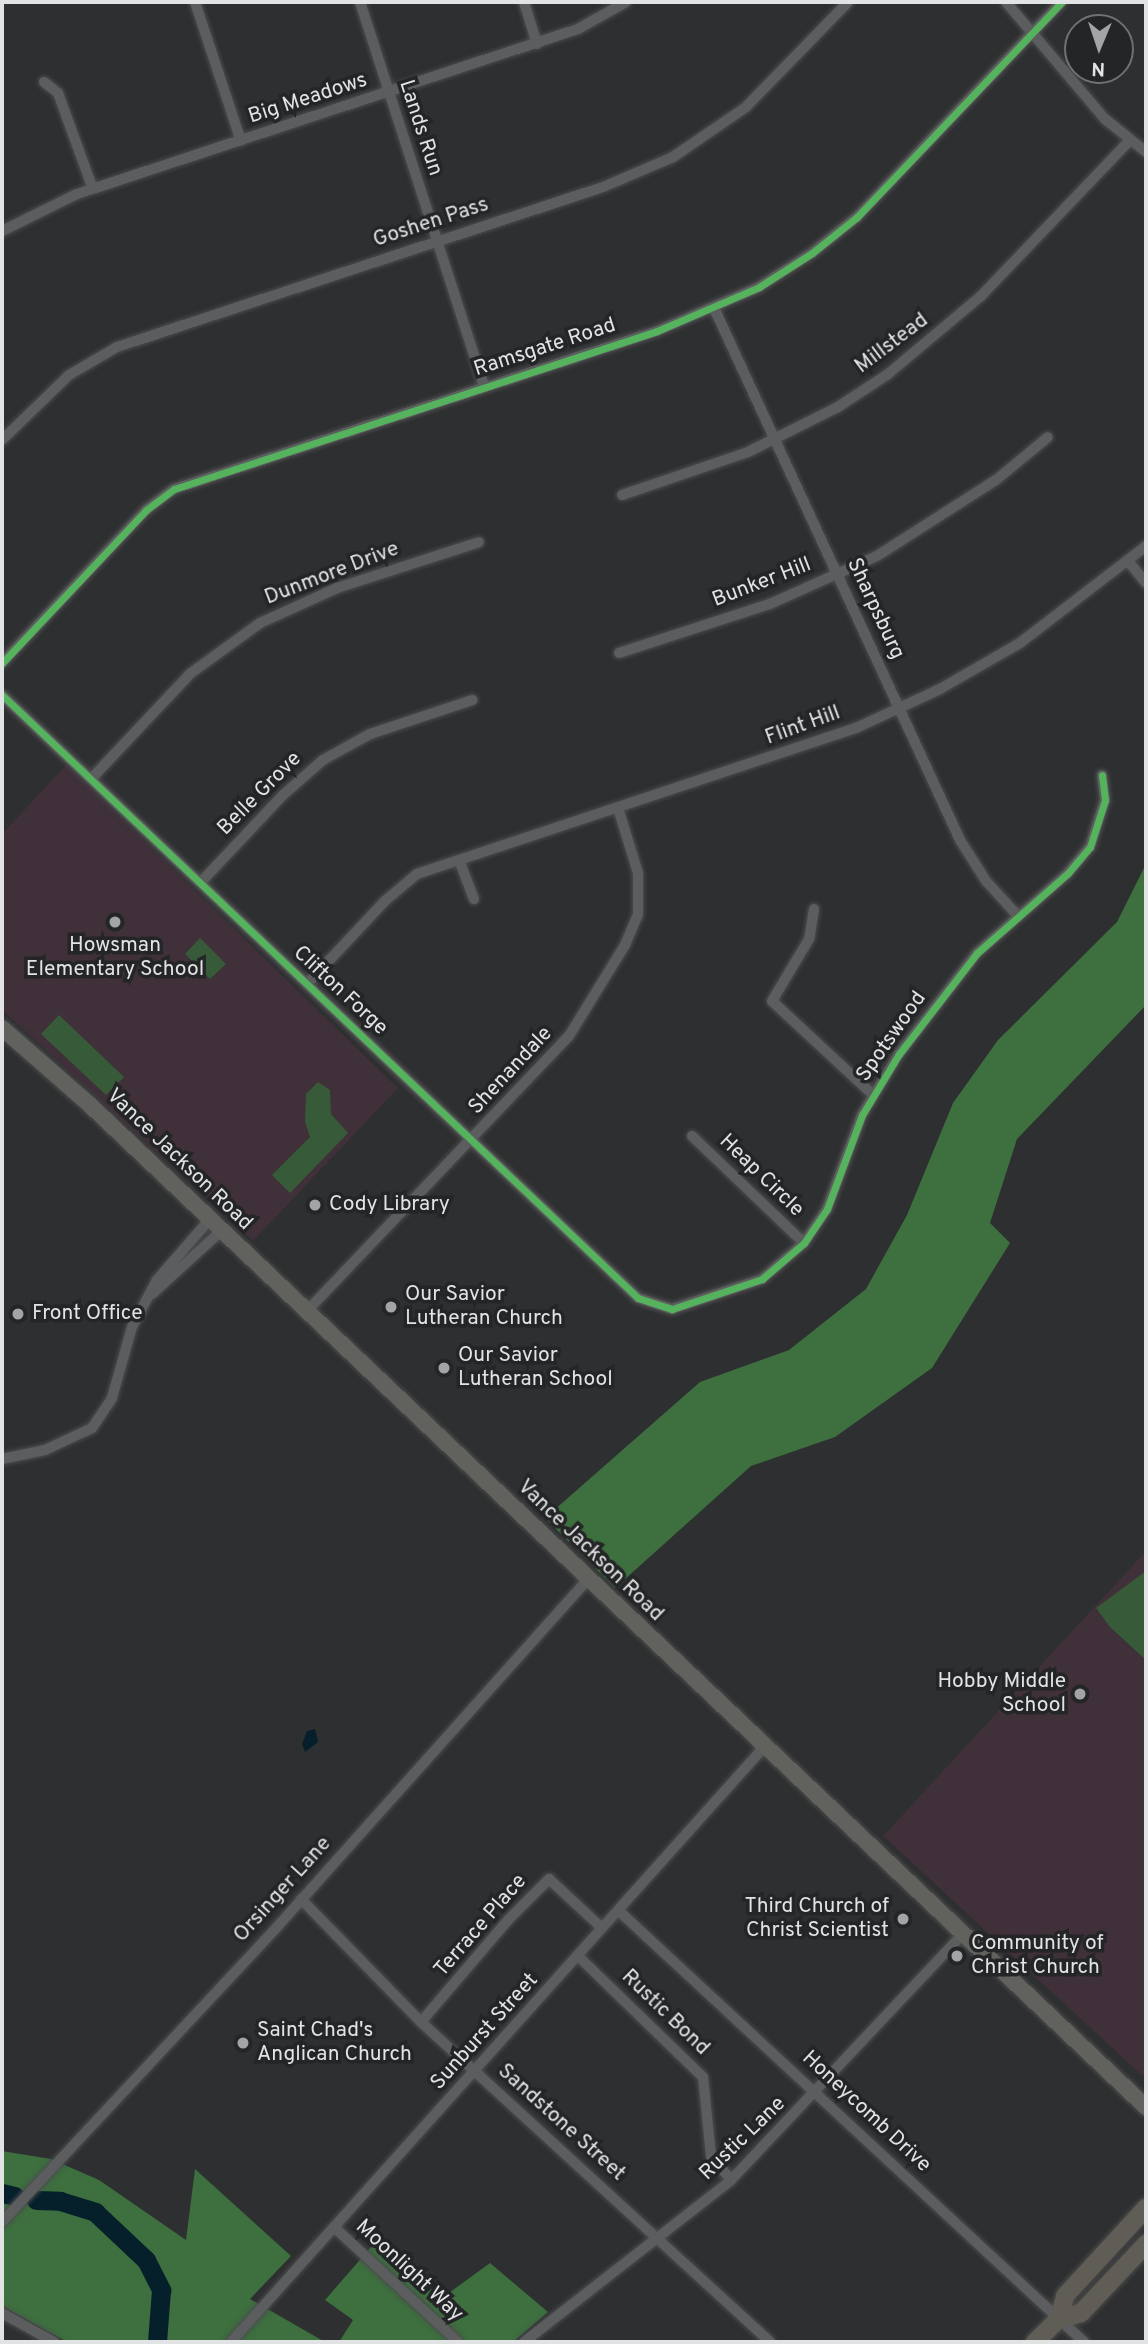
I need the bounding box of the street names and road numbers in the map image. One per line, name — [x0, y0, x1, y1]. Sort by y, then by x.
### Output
street label: Big Meadows — [245, 68, 371, 130]
street label: Lands Run — [393, 77, 447, 179]
street label: Goshen Pass — [370, 193, 492, 253]
street label: Millstead — [850, 308, 934, 380]
street label: Ramsgate Road — [471, 313, 619, 383]
street label: Dunmore Drive — [261, 537, 403, 611]
street label: Bunker Hill — [709, 553, 815, 613]
street label: Sharpsburg — [841, 554, 909, 664]
street label: Flint Hill — [762, 701, 844, 751]
street label: Belle Grove — [213, 747, 307, 841]
street label: Clifton Forge — [287, 941, 393, 1041]
street label: Spotswood — [852, 987, 932, 1087]
street label: Shenandale — [464, 1022, 558, 1120]
street label: Vance Jackson Road — [101, 1084, 257, 1236]
street label: Heap Circle — [713, 1129, 809, 1223]
street label: Vance Jackson Road — [512, 1475, 668, 1627]
street label: Orsinger Lane — [229, 1832, 337, 1948]
street label: Terrace Place — [430, 1869, 532, 1983]
street label: Rustic Bond — [616, 1965, 714, 2061]
street label: Sunburst Street — [426, 1968, 544, 2096]
street label: Honeycomb Drive — [796, 2046, 936, 2178]
street label: Sandstone Street — [492, 2059, 630, 2187]
street label: Rustic Lane — [695, 2092, 791, 2186]
street label: Moonlight Way — [350, 2214, 468, 2328]

